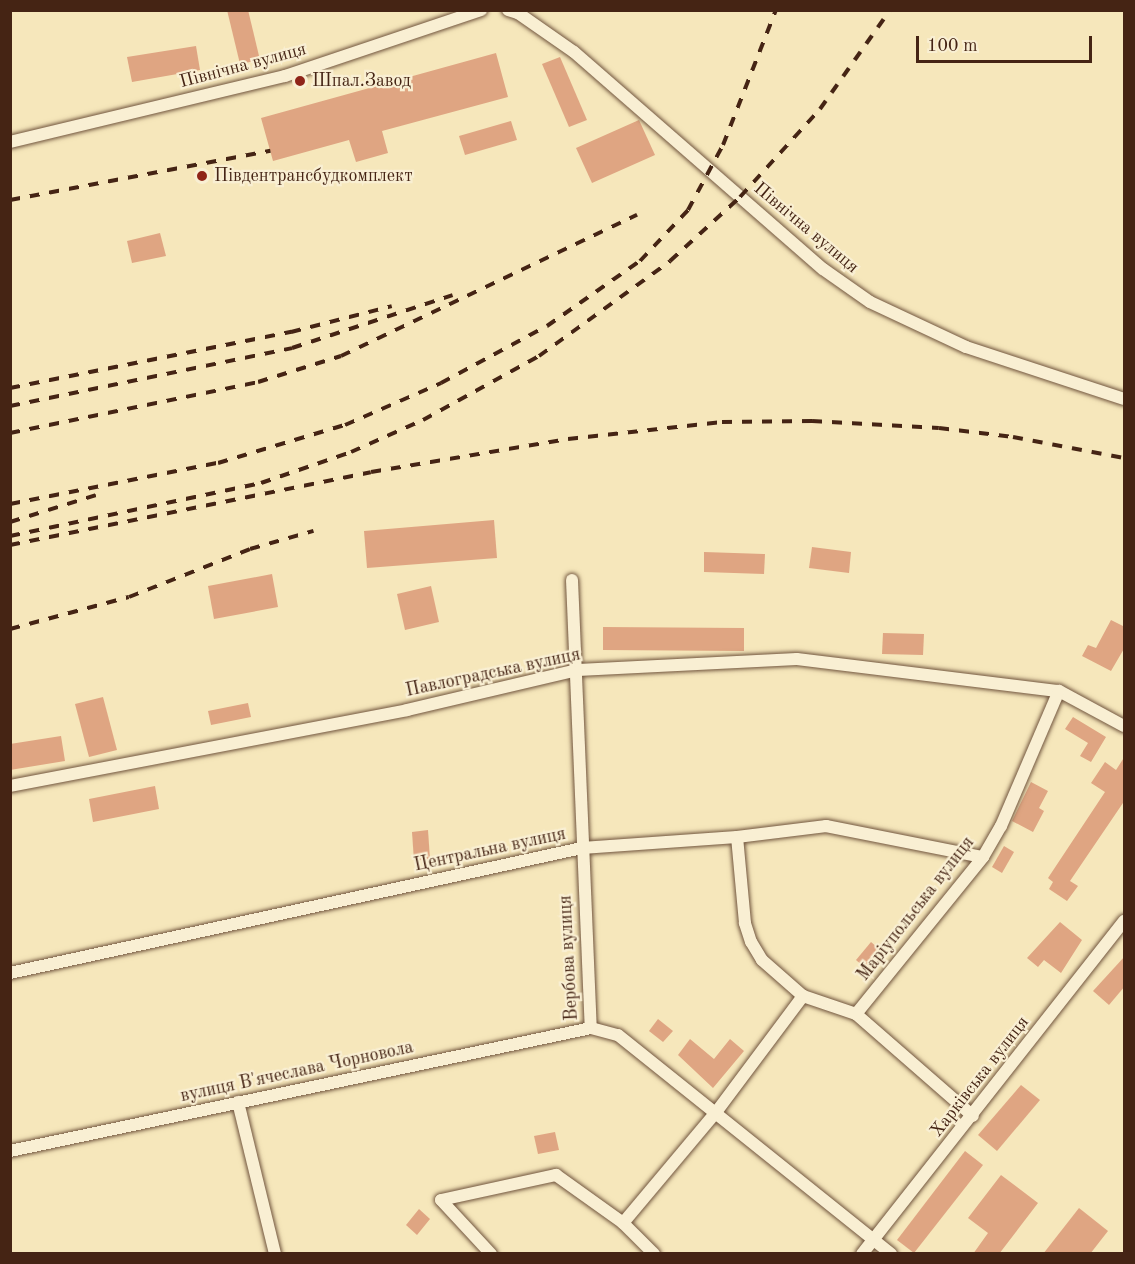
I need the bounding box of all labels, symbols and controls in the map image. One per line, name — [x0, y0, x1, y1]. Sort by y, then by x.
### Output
scale bar — [919, 24, 1094, 62]
text: 100 m — [927, 37, 978, 55]
street label: Північна вулиця — [177, 39, 309, 93]
place label: Шпал.Завод — [312, 70, 411, 92]
marker: Шпал.Завод — [293, 74, 307, 88]
place label: Південтрансбудкомплект — [214, 165, 413, 187]
marker: Південтрансбудкомплект — [195, 169, 209, 183]
street label: Північна вулиця — [749, 178, 863, 278]
street label: Павлоградська вулиця — [404, 644, 582, 702]
street label: Центральна вулиця — [412, 823, 568, 877]
street label: Маріупольська вулиця — [853, 832, 979, 986]
street label: Вербова вулиця — [555, 895, 583, 1021]
street label: Харківська вулиця — [926, 1012, 1034, 1142]
street label: вулиця В'ячеслава Чорновола — [178, 1037, 416, 1107]

